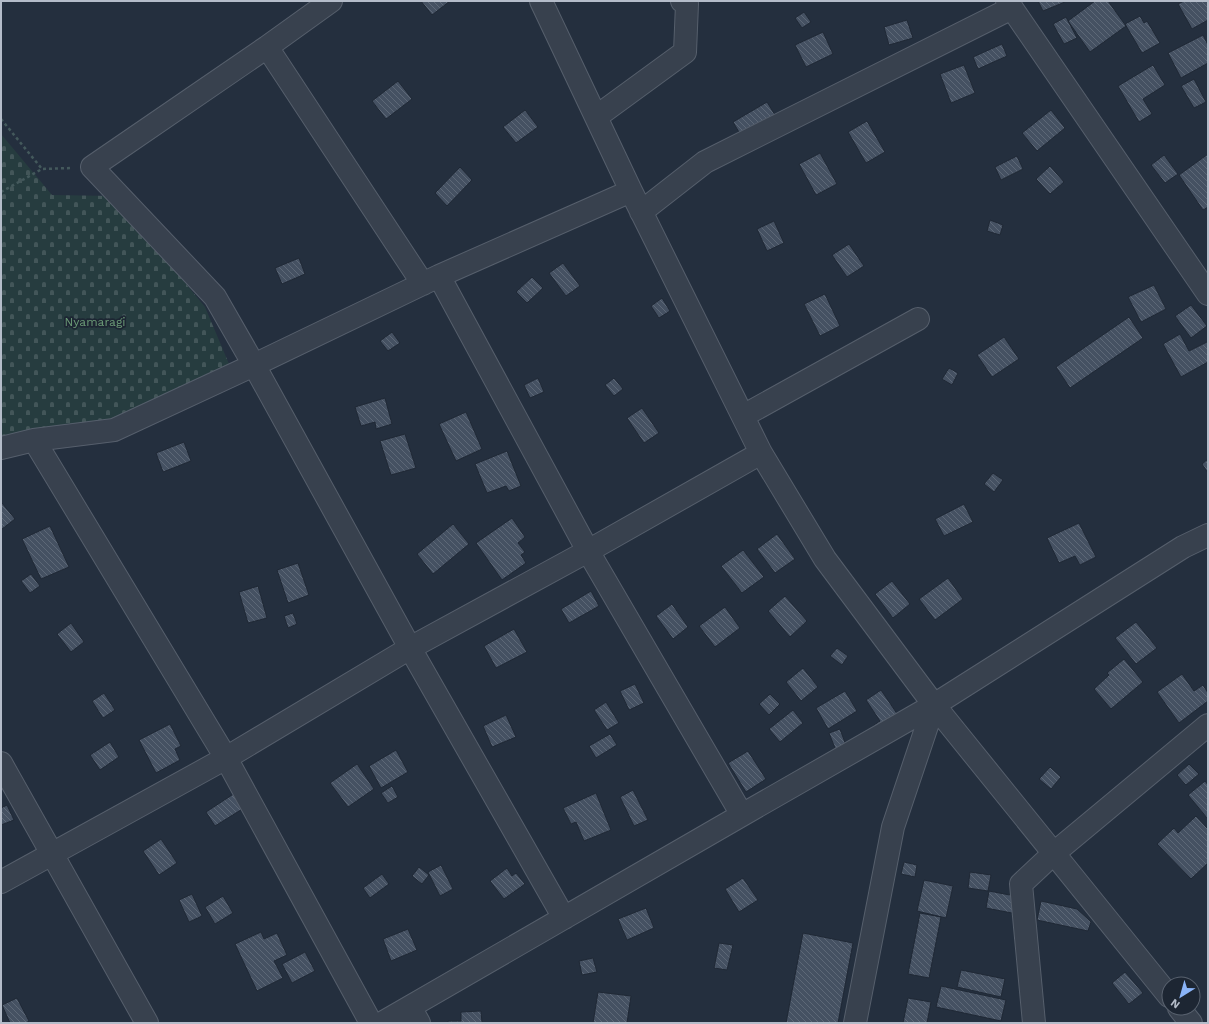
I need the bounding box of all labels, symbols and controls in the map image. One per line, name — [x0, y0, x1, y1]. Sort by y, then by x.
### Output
park label: Nyamaragi — [65, 315, 125, 329]
north arrow — [1161, 976, 1201, 1016]
text: N — [1168, 996, 1182, 1011]

